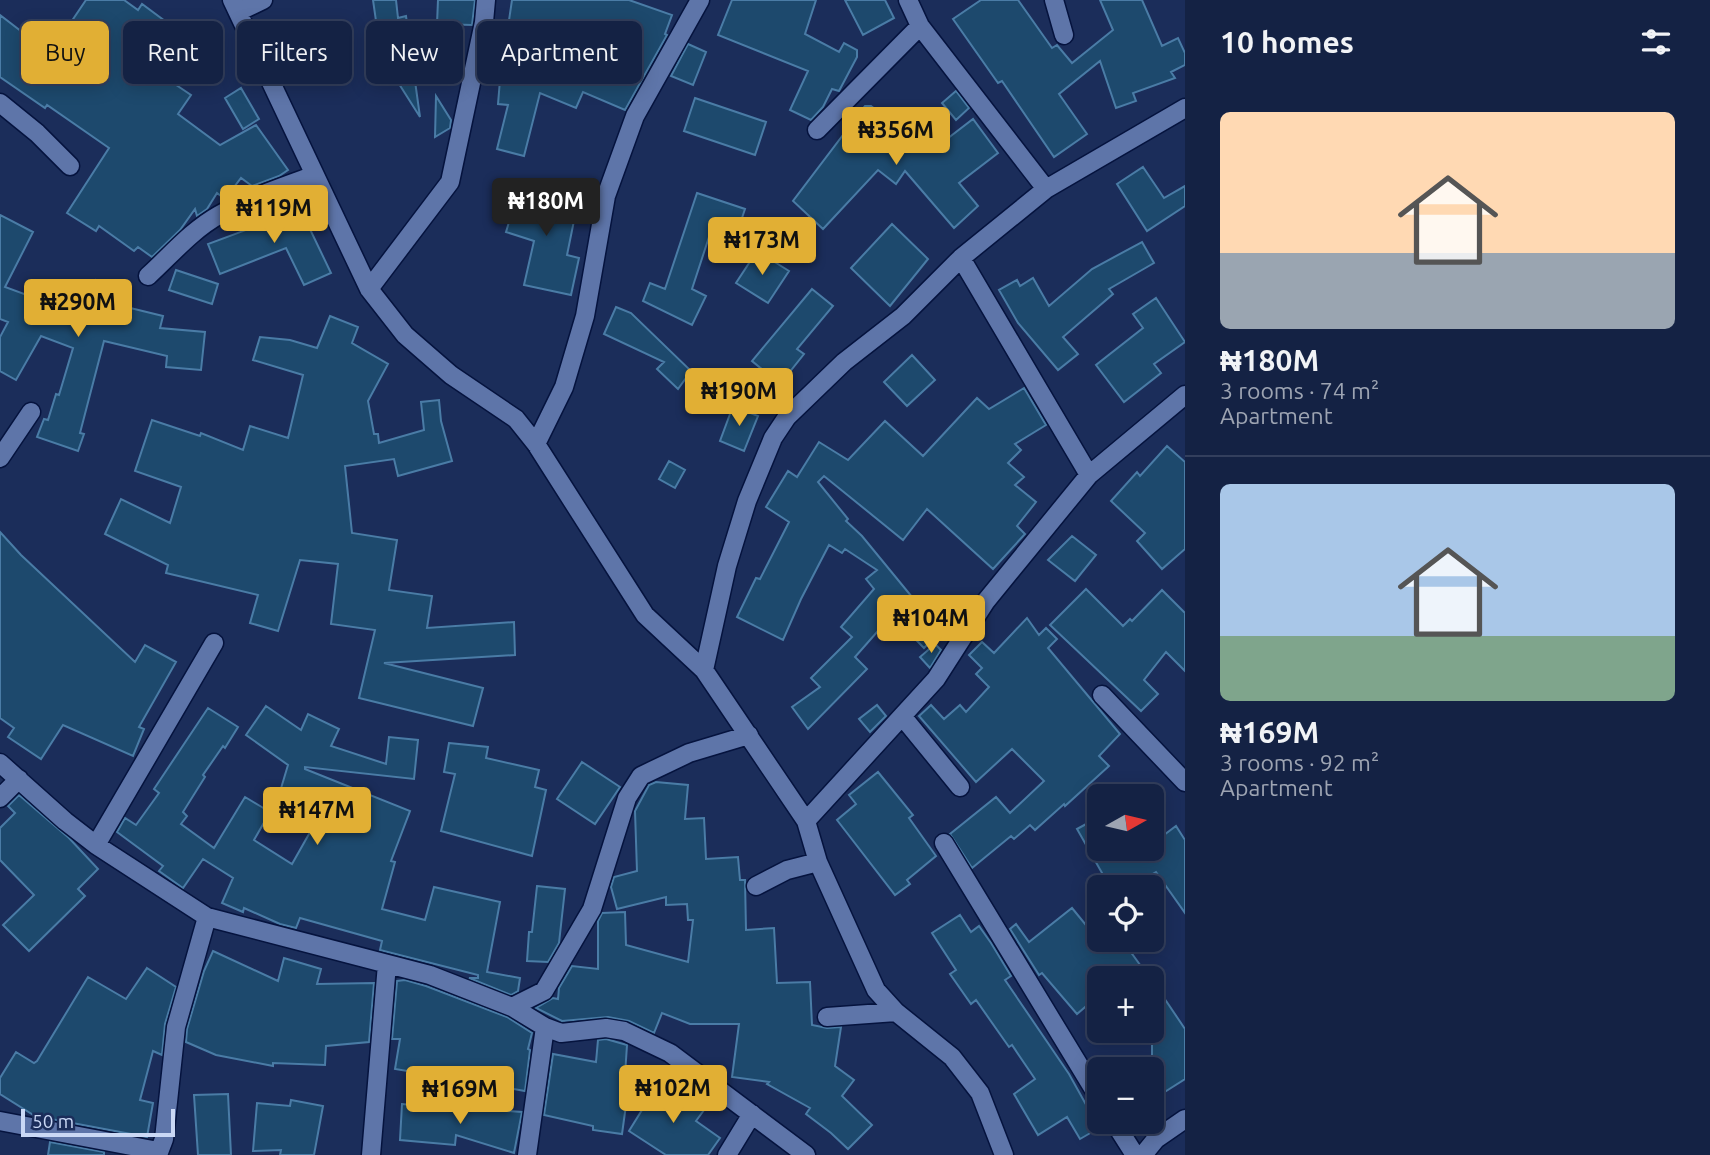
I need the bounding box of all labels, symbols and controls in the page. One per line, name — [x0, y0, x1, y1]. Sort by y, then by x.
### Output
chip: Buy — [21, 21, 109, 84]
chip: Rent — [123, 21, 223, 84]
chip: Filters — [237, 21, 352, 84]
chip: New — [366, 21, 463, 84]
chip: Apartment — [477, 21, 642, 84]
icon: filters — [1637, 23, 1675, 61]
text: 10 homes — [1220, 25, 1354, 59]
pin: ₦356M — [847, 108, 945, 167]
text: ₦356M — [858, 117, 934, 142]
icon: home — [1385, 157, 1511, 283]
pin: ₦180M — [497, 178, 595, 238]
pin: ₦119M — [225, 186, 323, 245]
text: ₦180M — [508, 188, 584, 213]
text: ₦119M — [236, 195, 312, 220]
pin: ₦173M — [713, 218, 811, 277]
text: ₦173M — [724, 227, 800, 252]
pin: ₦290M — [29, 280, 127, 339]
text: ₦290M — [40, 289, 116, 314]
text: ₦180M — [1220, 343, 1319, 377]
pin: ₦190M — [690, 368, 788, 428]
text: ₦190M — [701, 378, 777, 403]
text: 3 rooms · 74 m² — [1220, 378, 1379, 403]
text: Apartment — [1220, 403, 1333, 428]
icon: home — [1385, 529, 1511, 655]
pin: ₦104M — [882, 596, 980, 655]
text: ₦104M — [893, 605, 969, 630]
text: ₦169M — [1220, 715, 1319, 749]
text: 3 rooms · 92 m² — [1220, 750, 1379, 775]
text: Apartment — [1220, 775, 1333, 800]
north arrow — [1087, 784, 1164, 861]
map controls — [1087, 784, 1164, 1134]
pin: ₦147M — [268, 788, 366, 847]
text: ₦147M — [279, 797, 355, 822]
button: locate — [1087, 875, 1164, 952]
button: + — [1087, 966, 1164, 1043]
button: − — [1087, 1057, 1164, 1134]
pin: ₦169M — [411, 1066, 509, 1126]
pin: ₦102M — [624, 1066, 722, 1125]
text: ₦102M — [635, 1075, 711, 1100]
text: ₦169M — [422, 1076, 498, 1101]
scale bar — [21, 1106, 175, 1138]
text: 50 m — [32, 1110, 74, 1132]

